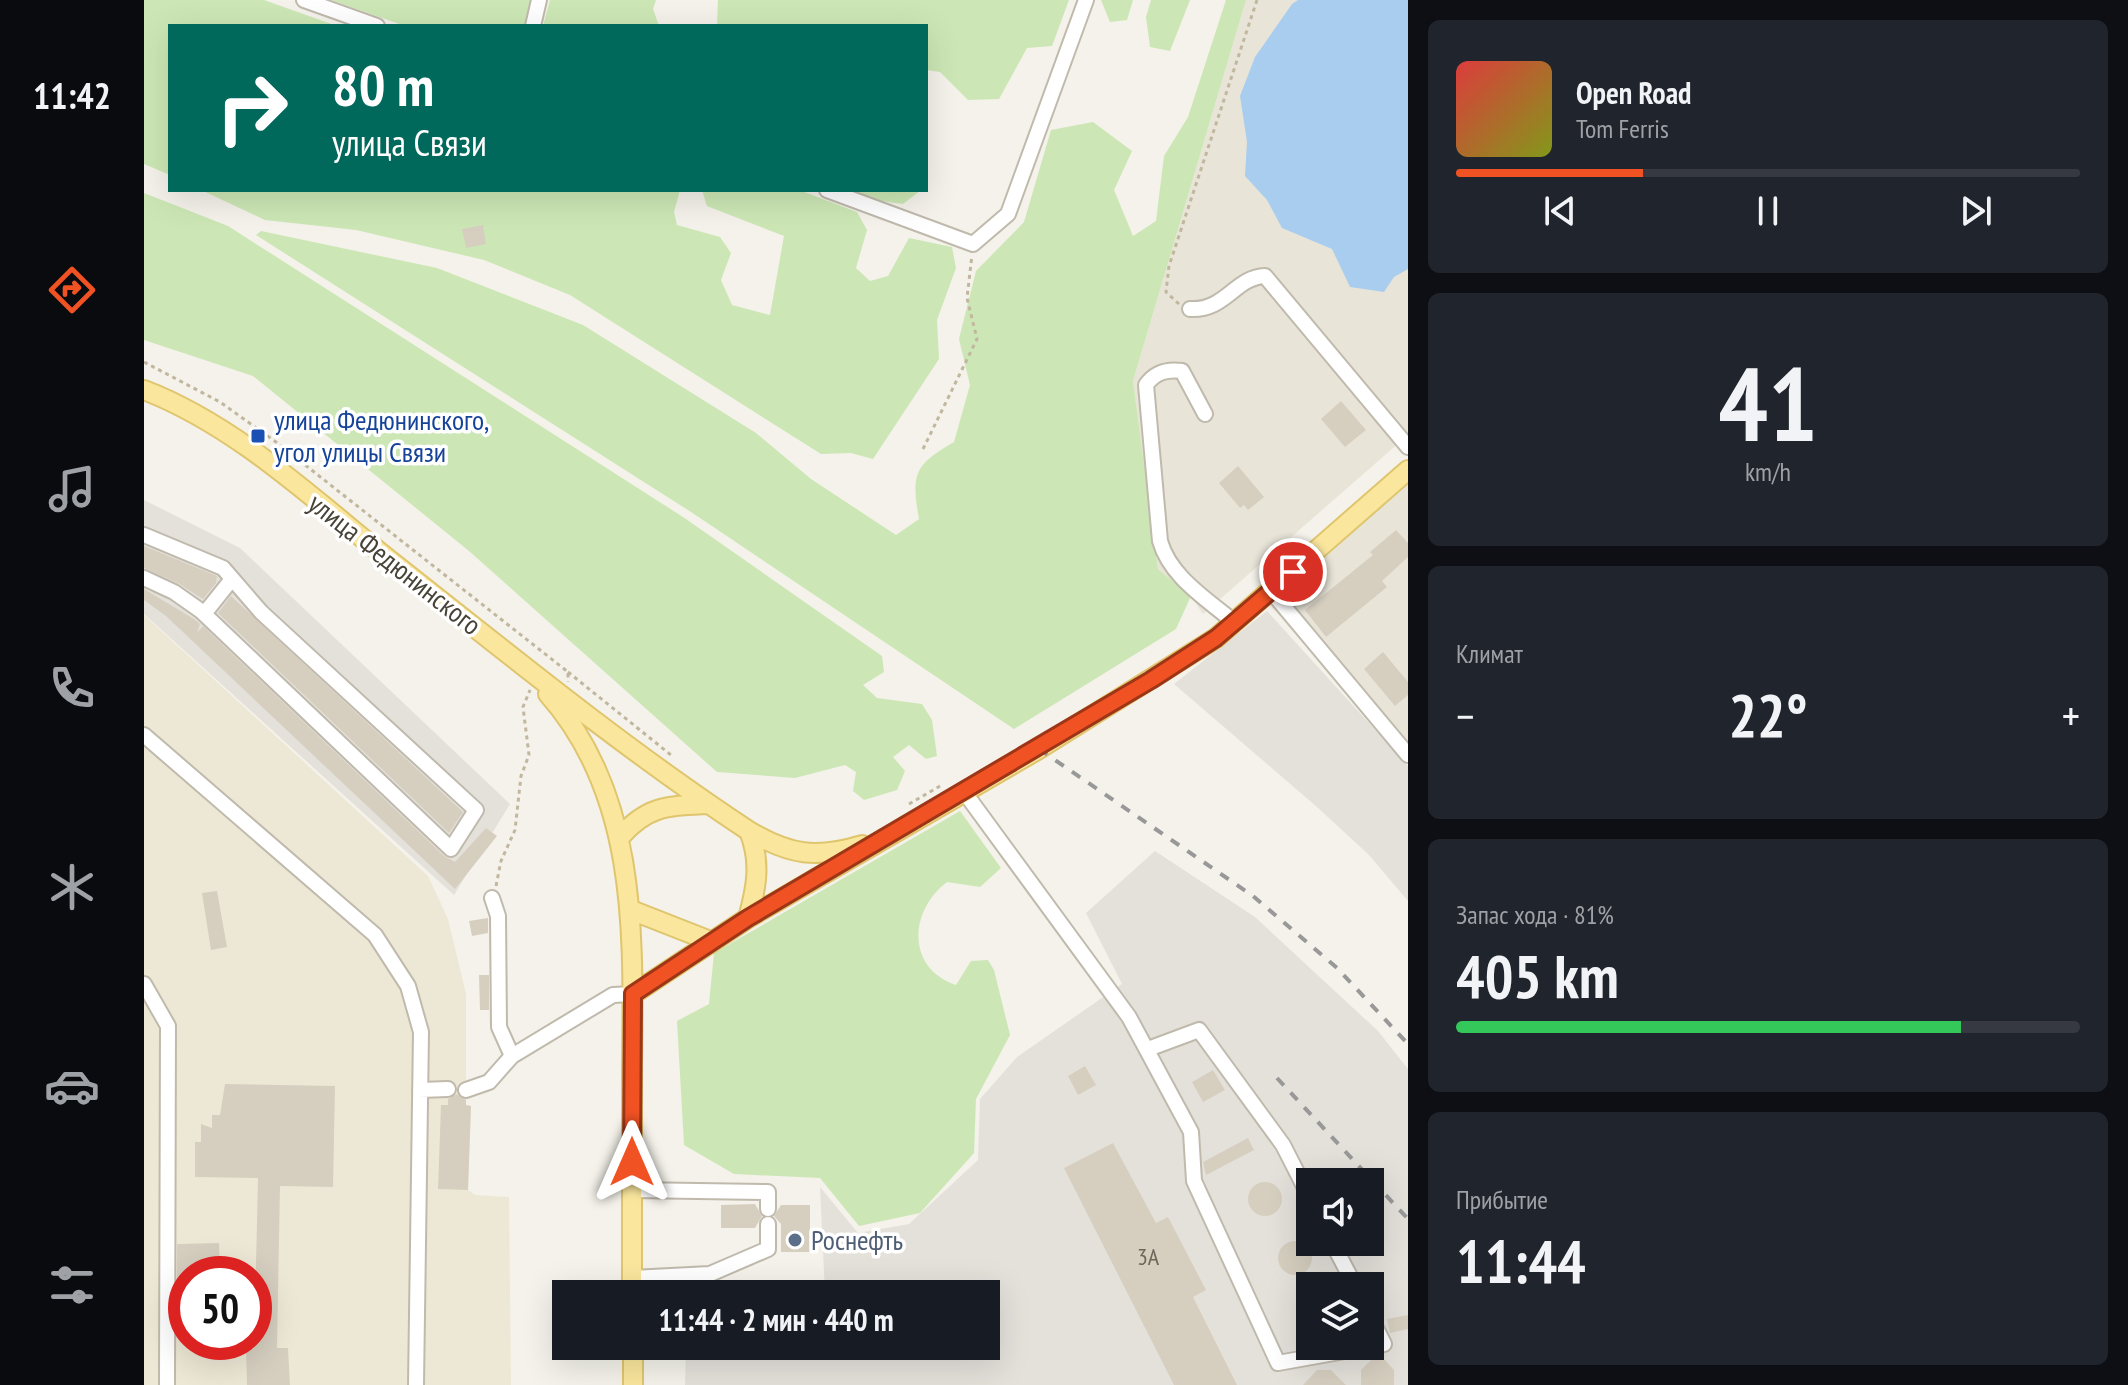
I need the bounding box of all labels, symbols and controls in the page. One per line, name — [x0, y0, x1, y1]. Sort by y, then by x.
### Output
text: 80 m — [332, 49, 434, 121]
icon: right — [200, 56, 304, 160]
text: 11:42 — [33, 72, 111, 119]
text: Open Road — [1576, 73, 1691, 112]
text: Tom Ferris — [1576, 112, 1669, 145]
text: улица Связи — [332, 119, 487, 166]
icon: previous — [1538, 189, 1582, 233]
icon: pause — [1746, 189, 1790, 233]
icon: next — [1954, 189, 1998, 233]
icon: directions — [44, 262, 100, 318]
text: 41 — [1718, 335, 1818, 470]
place label: улица Федюнинского, угол улицы Связи — [274, 401, 489, 470]
marker: улица Федюнинского, угол улицы Связи — [249, 427, 267, 445]
text: km/h — [1745, 455, 1791, 488]
icon: music — [44, 461, 100, 517]
street label: улица Федюнинского — [301, 484, 489, 643]
pin — [1259, 538, 1327, 606]
icon: arrive — [1271, 550, 1315, 594]
text: Климат — [1456, 637, 1523, 670]
icon: phone — [44, 660, 100, 716]
text: 22° — [1728, 676, 1808, 754]
text: − — [1456, 687, 1474, 744]
text: + — [2062, 687, 2080, 744]
icon: climate — [44, 859, 100, 915]
text: Запас хода · 81% — [1456, 898, 1614, 931]
text: 405 km — [1456, 937, 1619, 1015]
icon: car — [44, 1058, 100, 1114]
position arrow — [590, 1120, 674, 1204]
map controls — [1296, 1168, 1384, 1360]
button: sound — [1296, 1168, 1384, 1256]
text: Прибытие — [1456, 1183, 1548, 1216]
place label: Роснефть — [811, 1221, 903, 1258]
text: 11:44 — [1456, 1222, 1586, 1300]
marker: Роснефть — [786, 1231, 804, 1249]
house number: 3А — [1137, 1241, 1160, 1272]
speed limit sign: 50 — [168, 1256, 272, 1360]
icon: filters — [44, 1257, 100, 1313]
button: layers — [1296, 1272, 1384, 1360]
text: 11:44 · 2 мин · 440 m — [658, 1300, 894, 1339]

